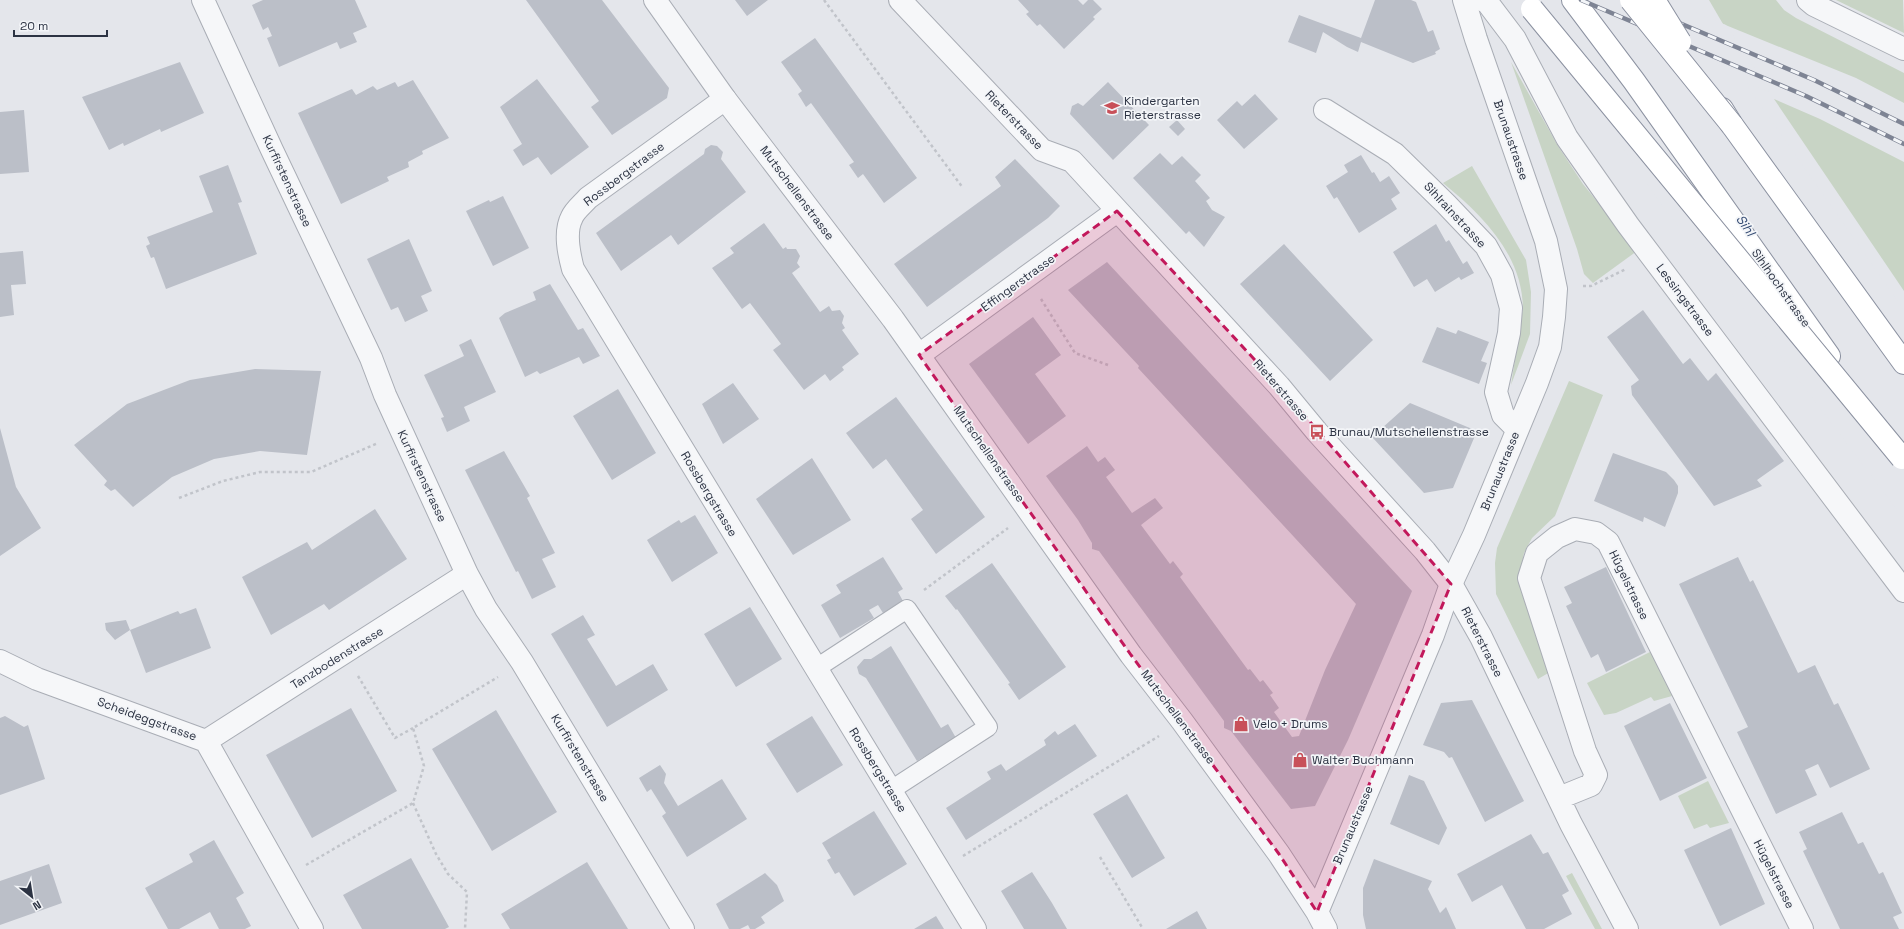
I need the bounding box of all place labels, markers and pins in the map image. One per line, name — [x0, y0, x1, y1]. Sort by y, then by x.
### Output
place label: Kindergarten Rieterstrasse — [1124, 93, 1201, 123]
school or university icon: Kindergarten Rieterstrasse — [1103, 99, 1121, 117]
bus stop icon: Brunau/Mutschellenstrasse — [1308, 423, 1326, 441]
place label: Brunau/Mutschellenstrasse — [1329, 424, 1489, 440]
shop icon: Velo + Drums — [1232, 715, 1250, 733]
place label: Velo + Drums — [1253, 716, 1328, 732]
shop icon: Walter Buchmann — [1291, 751, 1309, 769]
place label: Walter Buchmann — [1312, 752, 1414, 768]

